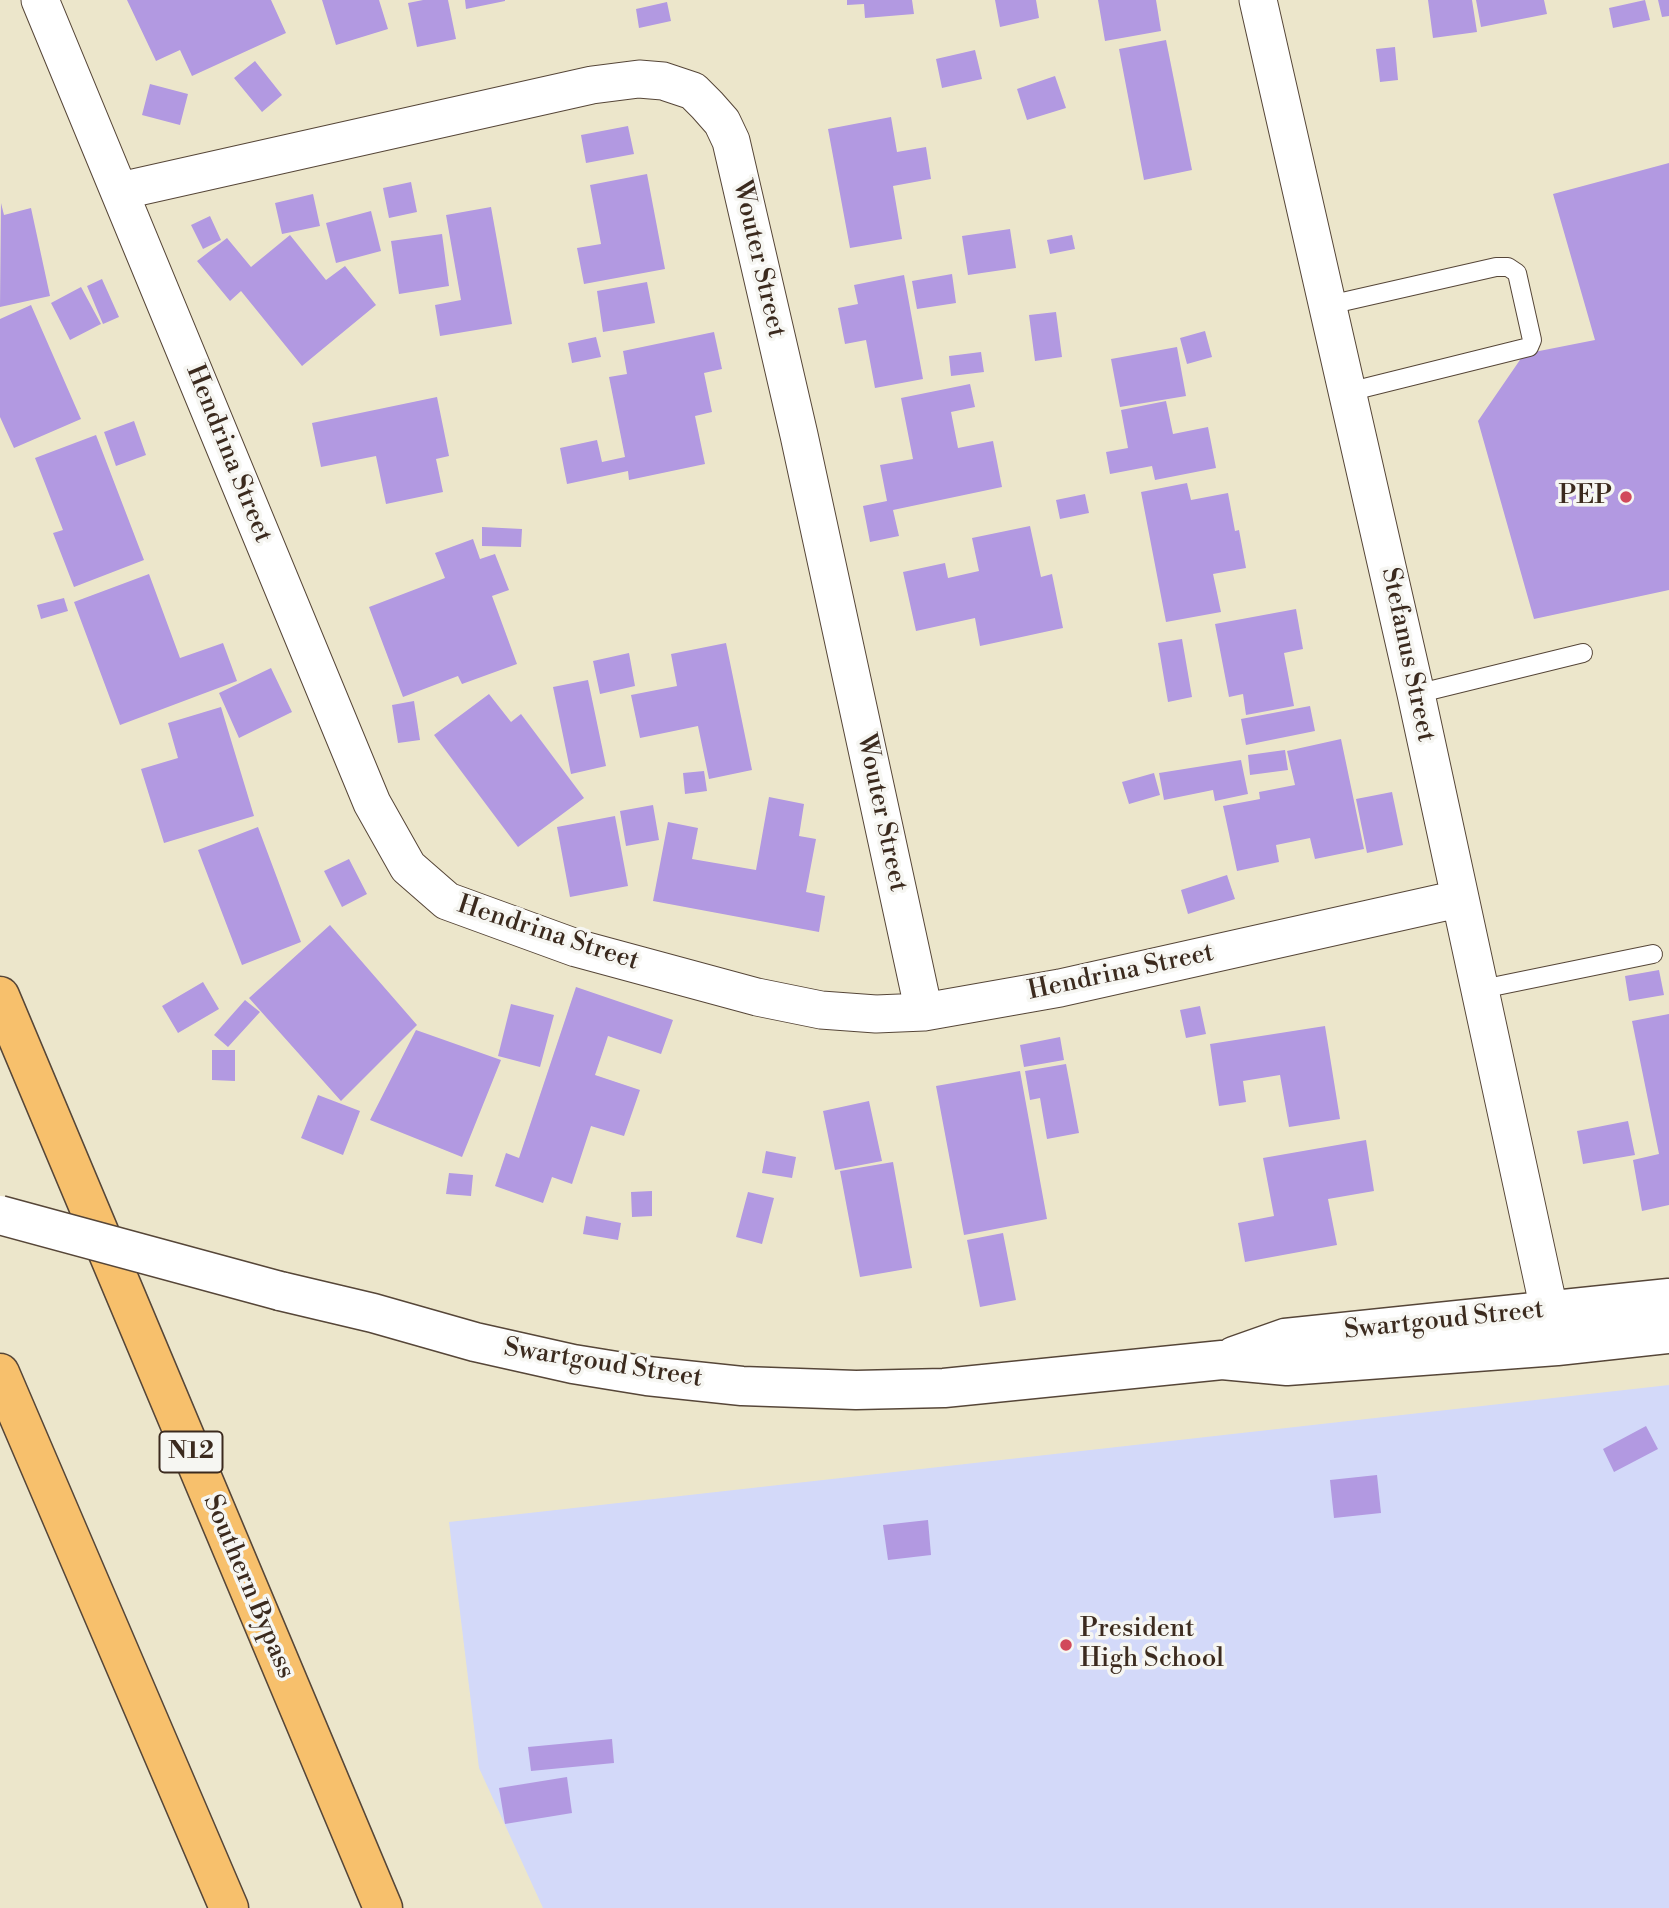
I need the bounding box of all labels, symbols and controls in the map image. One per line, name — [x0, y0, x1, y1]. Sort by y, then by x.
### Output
street label: Wouter Street — [725, 177, 791, 341]
street label: Hendrina Street — [178, 360, 278, 548]
place label: PEP — [1558, 481, 1612, 513]
marker: PEP — [1618, 489, 1634, 505]
street label: Stefanus Street — [1373, 565, 1441, 745]
street label: Wouter Street — [849, 731, 913, 895]
street label: Hendrina Street — [453, 890, 643, 978]
street label: Hendrina Street — [1025, 938, 1217, 1008]
street label: Swartgoud Street — [1343, 1295, 1545, 1347]
street label: Swartgoud Street — [501, 1333, 705, 1395]
road number: N12 — [160, 1432, 222, 1472]
street label: Southern Bypass — [195, 1491, 301, 1683]
place label: President High School — [1080, 1614, 1224, 1676]
marker: President High School — [1058, 1637, 1074, 1653]

